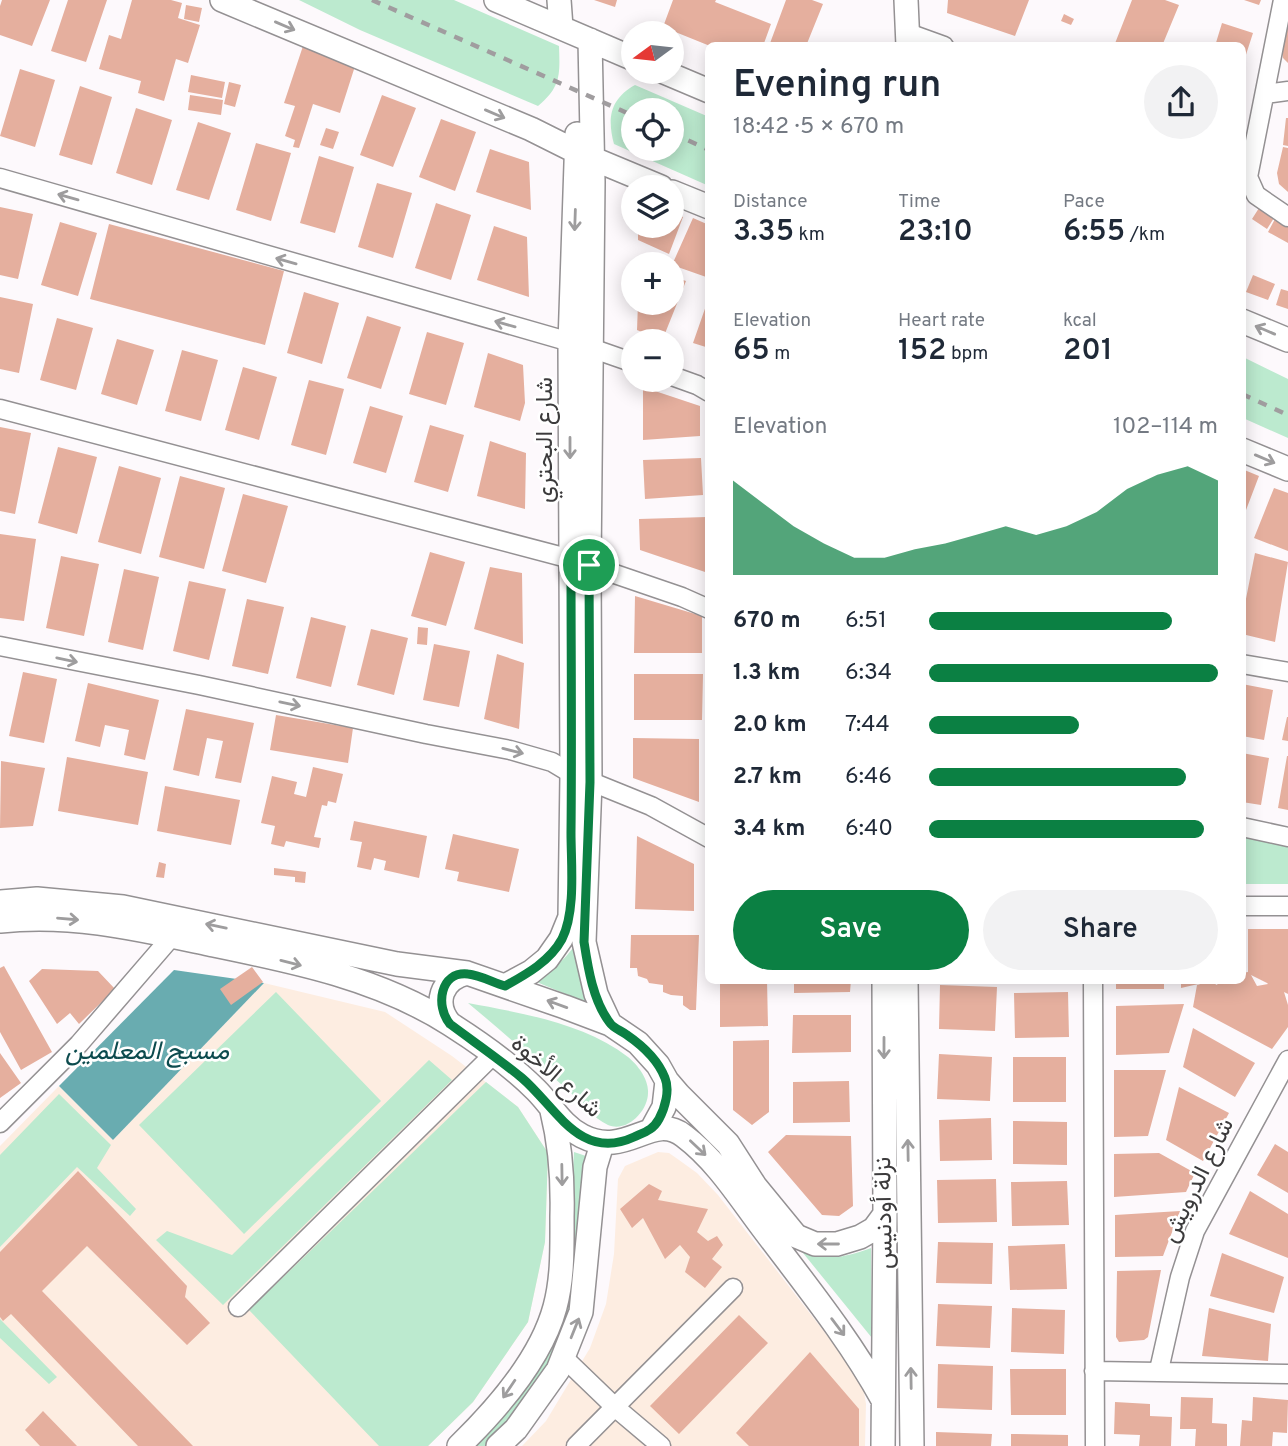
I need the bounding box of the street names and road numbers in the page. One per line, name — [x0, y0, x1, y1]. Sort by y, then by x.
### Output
street label: شارع البحتري — [531, 377, 563, 503]
street label: شارع الأخوة — [504, 1029, 608, 1125]
street label: شارع الدرويش — [1156, 1114, 1242, 1248]
street label: نزلة أودنيس — [868, 1157, 901, 1269]

